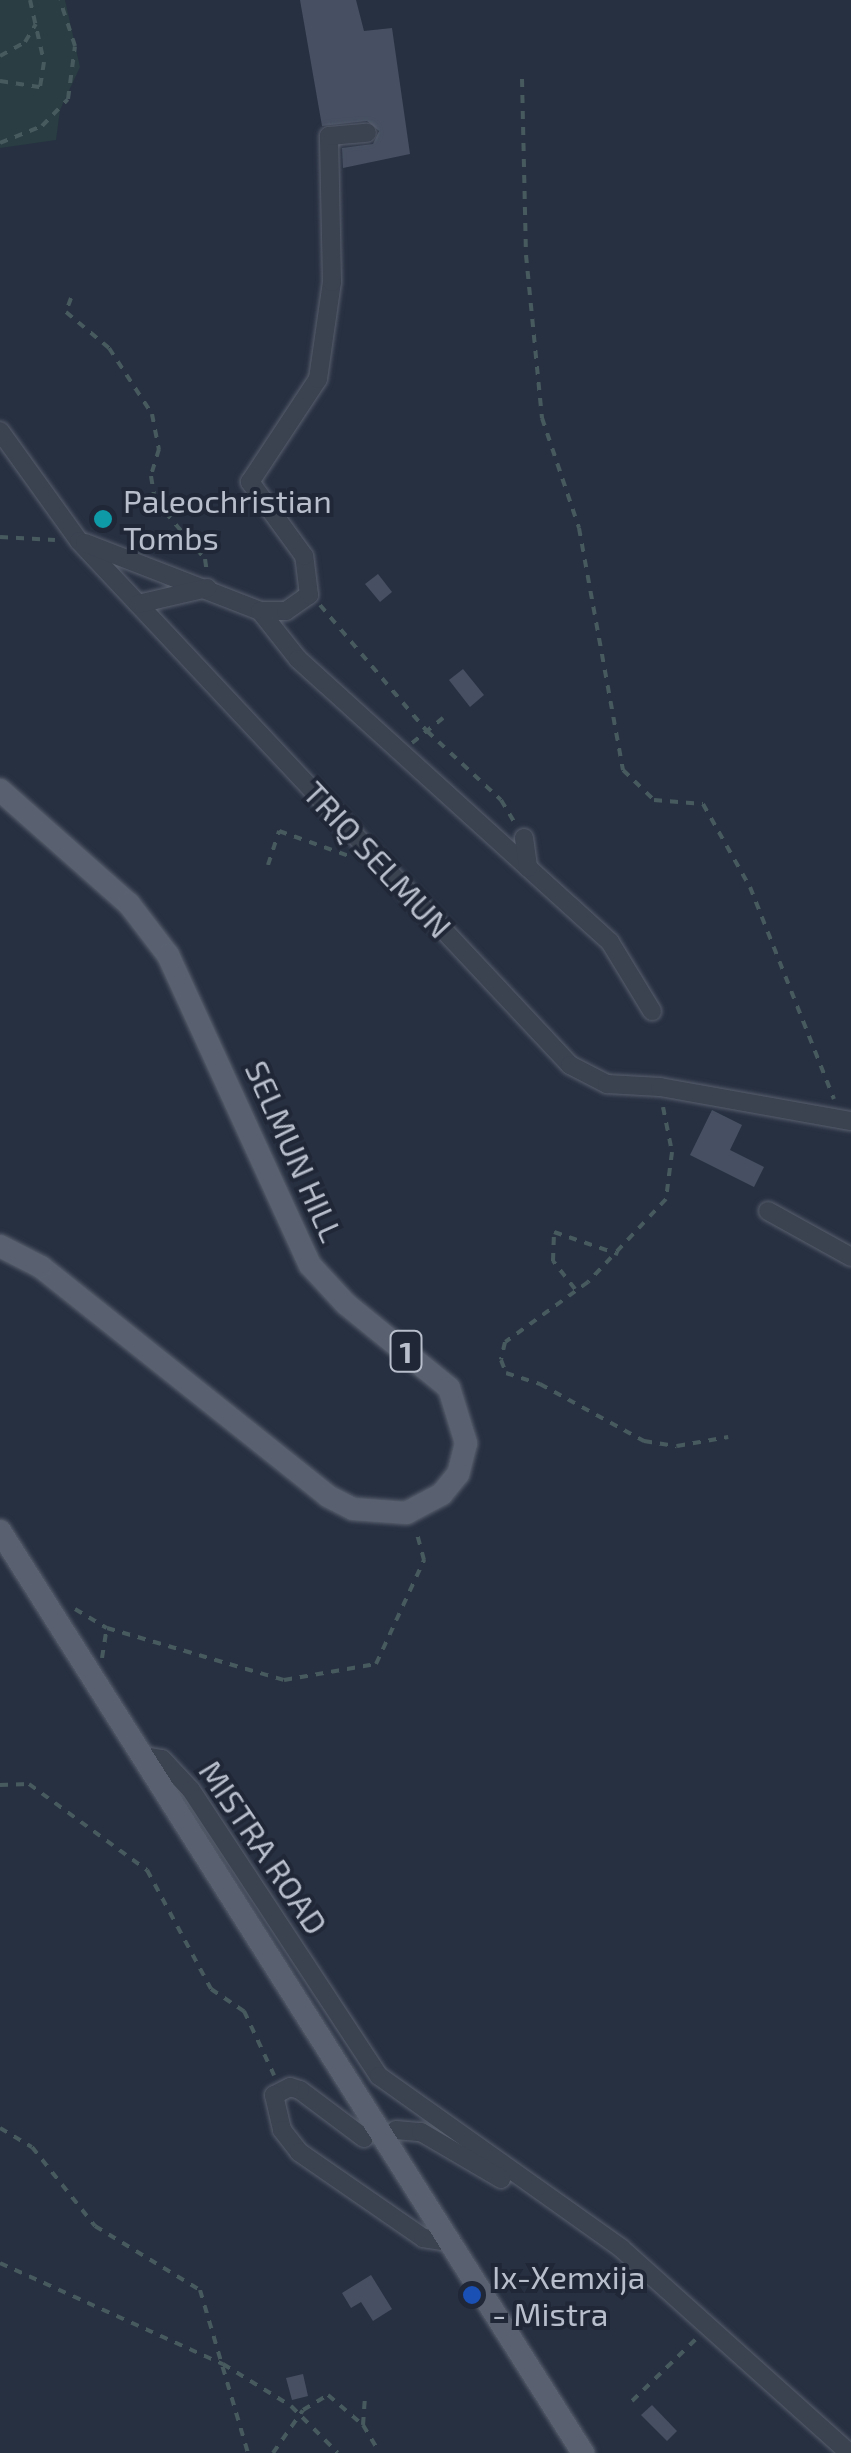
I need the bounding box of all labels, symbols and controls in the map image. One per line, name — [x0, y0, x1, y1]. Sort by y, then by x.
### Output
place label: Paleochristian Tombs — [123, 482, 332, 557]
marker: Paleochristian Tombs — [92, 508, 114, 530]
street label: TRIQ SELMUN — [296, 773, 460, 945]
street label: SELMUN HILL — [238, 1055, 352, 1247]
road number: 1 — [388, 1326, 424, 1376]
street label: MISTRA ROAD — [192, 1753, 336, 1941]
place label: Ix-Xemxija - Mistra — [492, 2258, 645, 2333]
marker: Ix-Xemxija - Mistra — [461, 2284, 483, 2306]

